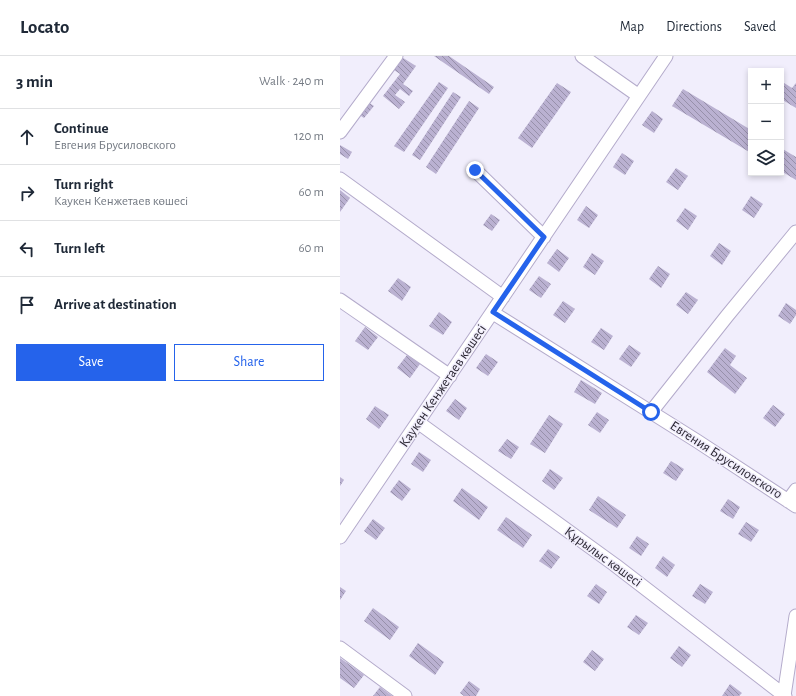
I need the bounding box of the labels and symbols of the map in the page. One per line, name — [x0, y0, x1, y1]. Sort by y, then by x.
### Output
route end — [466, 161, 484, 179]
street label: Каукен Кенжетаев көшесі — [397, 322, 489, 450]
route start — [642, 403, 660, 421]
street label: Евгения Брусиловского — [667, 418, 785, 502]
street label: Құрылыс көшесі — [562, 524, 644, 590]

